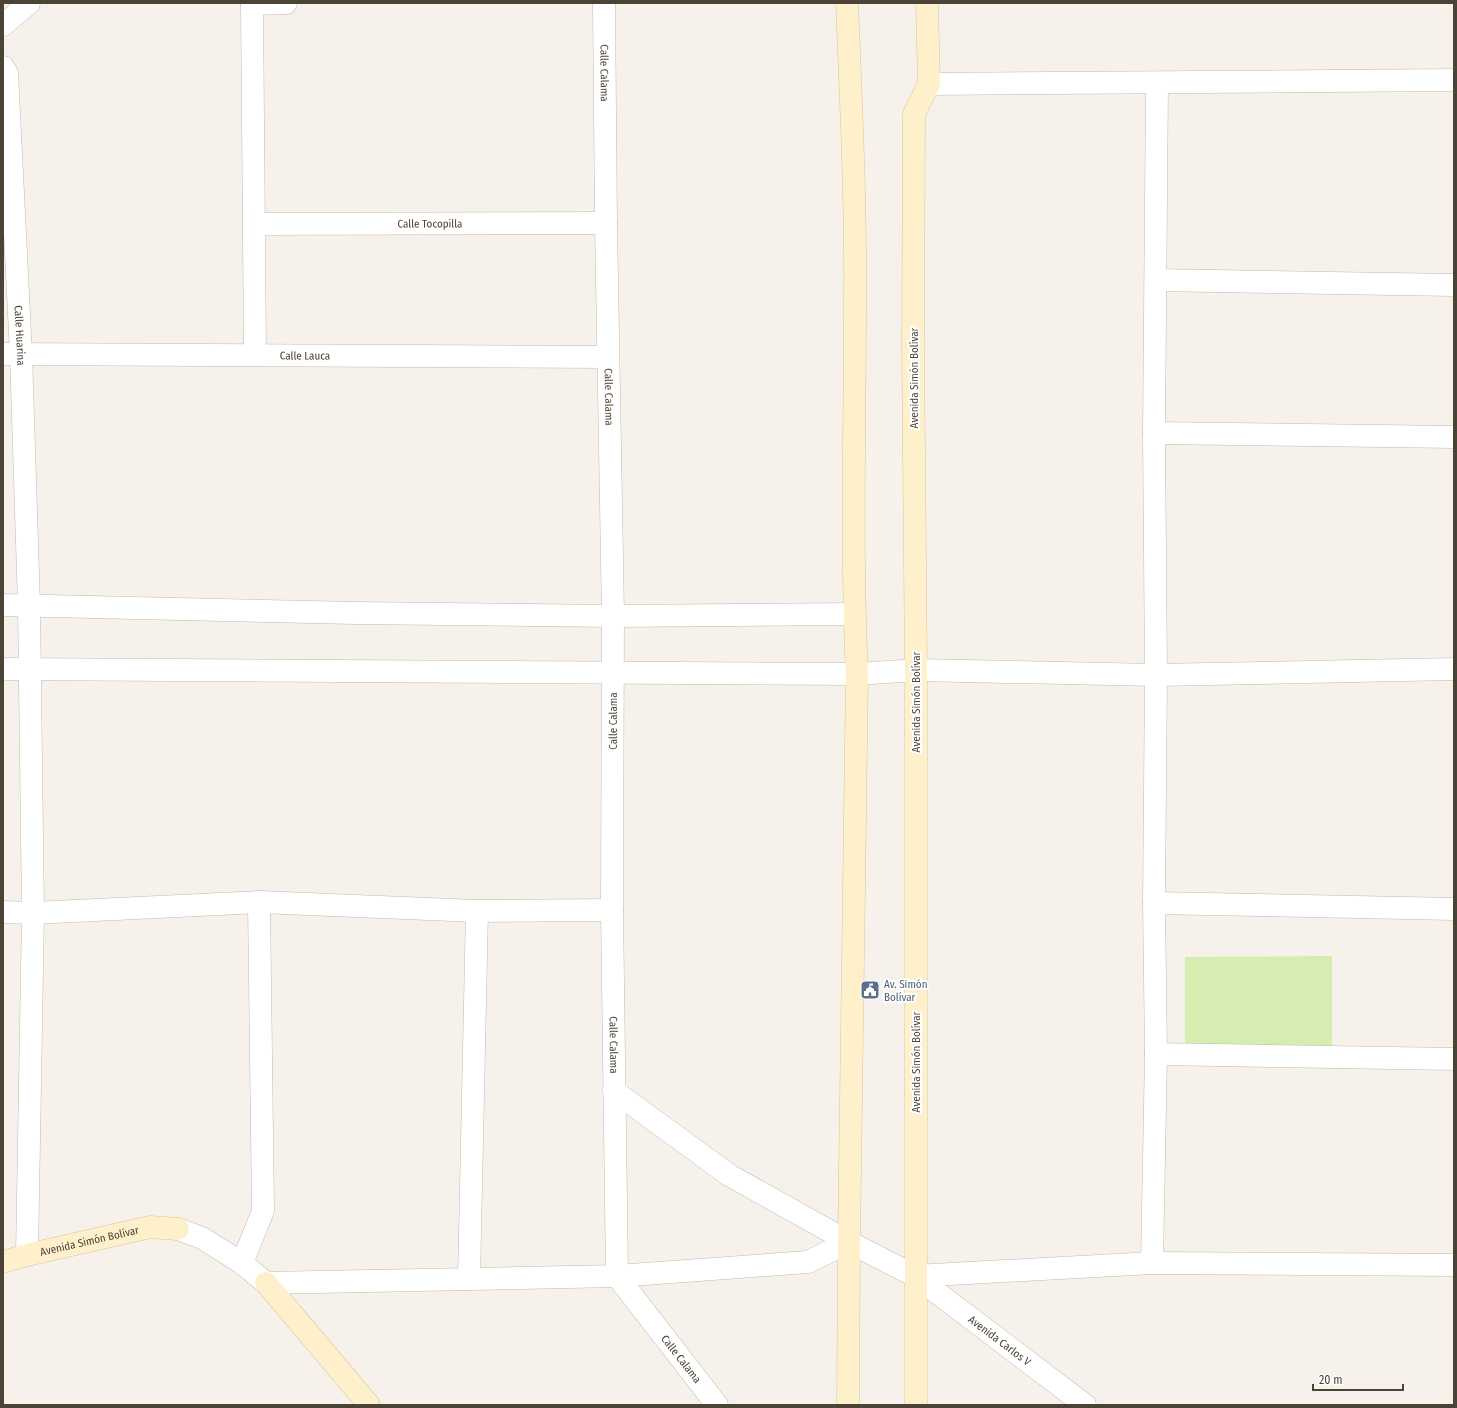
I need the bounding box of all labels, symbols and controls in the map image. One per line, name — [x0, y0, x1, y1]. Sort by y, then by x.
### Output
street label: Calle Calama — [597, 44, 611, 102]
street label: Calle Tocopilla — [398, 217, 462, 231]
street label: Calle Huarina — [12, 305, 27, 366]
street label: Avenida Simón Bolívar — [908, 327, 921, 428]
street label: Calle Lauca — [280, 349, 330, 363]
street label: Calle Calama — [602, 368, 616, 426]
street label: Avenida Simón Bolívar — [910, 651, 923, 752]
street label: Calle Calama — [607, 692, 620, 750]
place label: Av. Simón Bolívar — [884, 978, 927, 1004]
public building icon: Av. Simón Bolívar — [859, 979, 881, 1001]
street label: Avenida Simón Bolívar — [910, 1011, 923, 1112]
street label: Calle Calama — [606, 1016, 620, 1074]
street label: Avenida Simón Bolívar — [39, 1224, 140, 1259]
street label: Avenida Carlos V — [966, 1313, 1034, 1369]
street label: Calle Calama — [658, 1333, 704, 1386]
scale bar — [1313, 1366, 1403, 1392]
text: 20 m — [1319, 1373, 1343, 1387]

